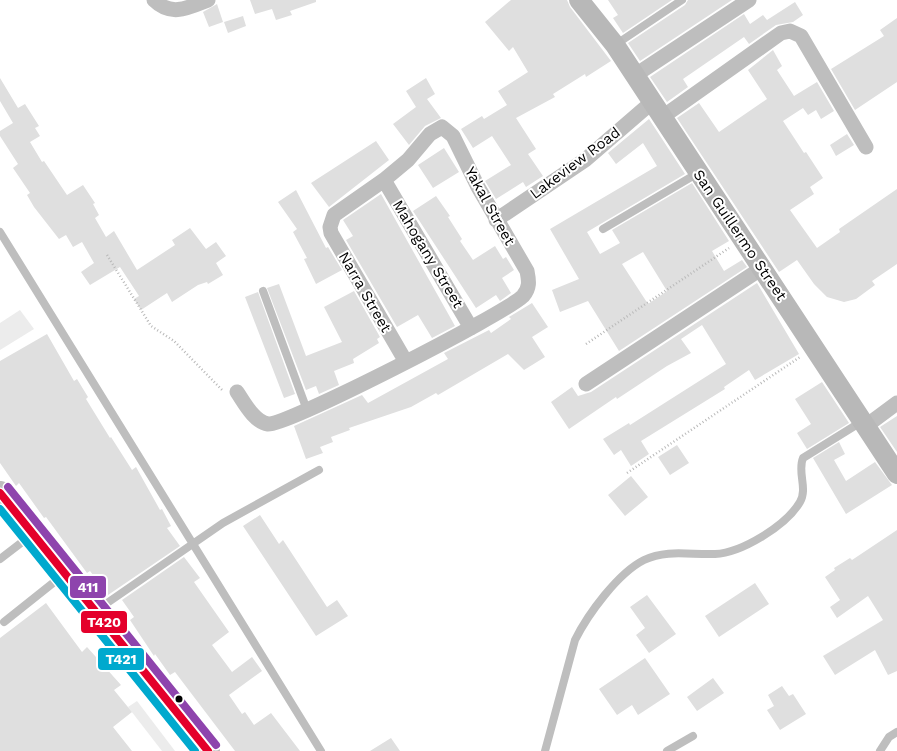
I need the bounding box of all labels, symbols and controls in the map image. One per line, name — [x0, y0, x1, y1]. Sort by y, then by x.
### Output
street label: Lakeview Road — [526, 123, 624, 203]
street label: Yakal Street — [461, 164, 519, 249]
street label: San Guillermo Street — [689, 166, 791, 304]
street label: Mahogany Street — [389, 197, 468, 312]
street label: Narra Street — [335, 249, 396, 336]
line badge: 411 — [69, 575, 107, 599]
text: 411 — [78, 579, 98, 595]
line badge: T420 — [80, 610, 128, 634]
text: T420 — [87, 614, 121, 630]
line badge: T421 — [97, 647, 145, 671]
text: T421 — [105, 651, 137, 667]
unlabelled marker — [174, 694, 184, 704]

